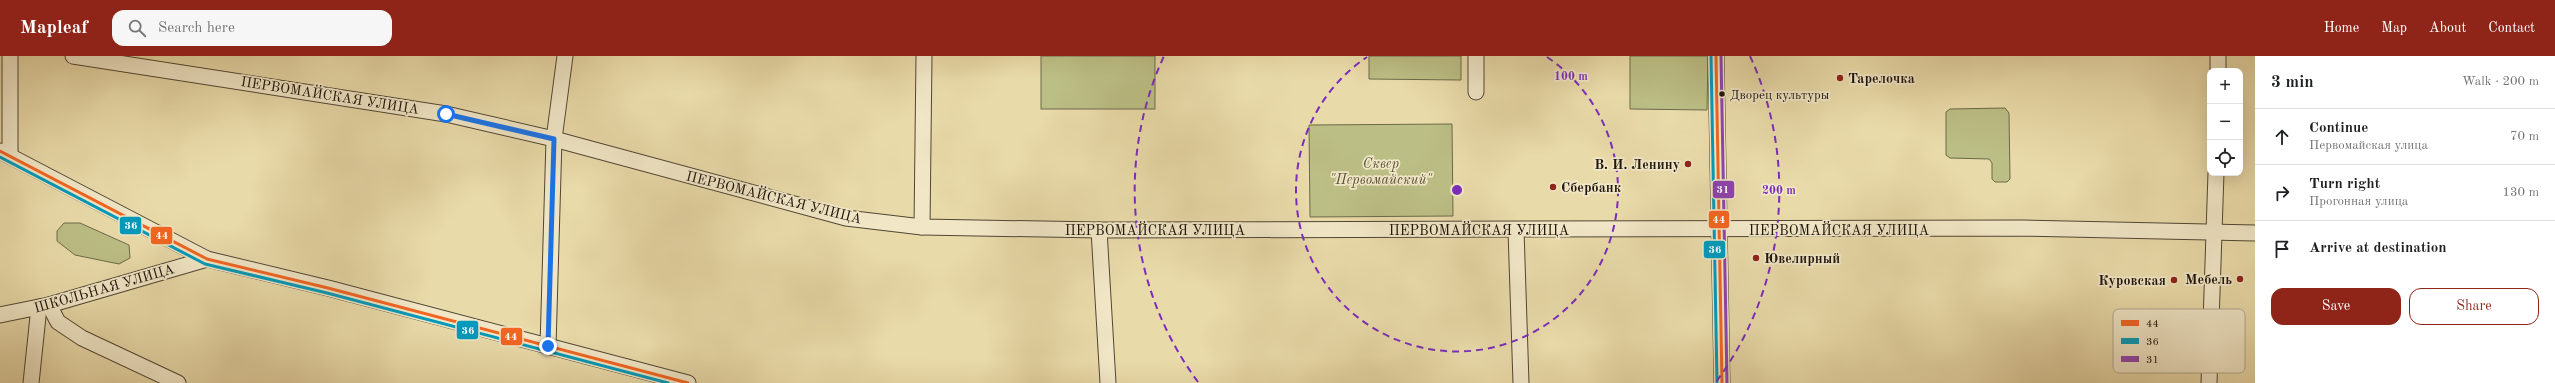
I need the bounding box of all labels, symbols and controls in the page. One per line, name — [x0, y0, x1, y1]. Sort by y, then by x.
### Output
search box — [112, 10, 392, 46]
icon: search — [126, 17, 148, 39]
text: Mapleaf — [20, 19, 88, 38]
text: Search here — [158, 21, 235, 36]
text: Home — [2324, 21, 2359, 35]
text: Map — [2381, 21, 2407, 35]
text: About — [2429, 21, 2466, 35]
text: Contact — [2488, 21, 2535, 35]
map controls — [2207, 68, 2243, 176]
button: + — [2207, 68, 2243, 104]
street label: ПЕРВОМАЙСКАЯ УЛИЦА — [240, 71, 421, 117]
text: 100 m — [1554, 71, 1588, 83]
place label: Тарелочка — [1848, 72, 1915, 86]
marker: Тарелочка — [1835, 73, 1845, 83]
text: 3 min — [2271, 74, 2314, 91]
text: Walk · 200 m — [2462, 75, 2539, 88]
marker: Дворец культуры — [1717, 89, 1727, 99]
place label: Дворец культуры — [1730, 89, 1830, 102]
button: − — [2207, 104, 2243, 140]
route start — [437, 105, 455, 123]
text: Continue — [2309, 121, 2368, 136]
icon: ahead — [2271, 126, 2293, 148]
text: 70 m — [2510, 130, 2539, 143]
text: Первомайская улица — [2309, 139, 2428, 152]
button: locate — [2207, 140, 2243, 176]
park label: Сквер "Первомайский" — [1330, 157, 1433, 188]
place label: В. И. Ленину — [1594, 158, 1680, 172]
marker: В. И. Ленину — [1683, 159, 1693, 169]
street label: ПЕРВОМАЙСКАЯ УЛИЦА — [685, 165, 864, 227]
text: Turn right — [2309, 177, 2380, 192]
line badge: 31 — [1712, 180, 1735, 199]
place label: Сбербанк — [1561, 181, 1622, 195]
marker: Сбербанк — [1548, 182, 1558, 192]
icon: right — [2271, 182, 2293, 204]
centre of rings — [1450, 183, 1464, 197]
text: 31 — [1717, 185, 1729, 196]
text: 200 m — [1762, 185, 1796, 197]
text: 130 m — [2502, 186, 2539, 199]
text: Прогонная улица — [2309, 195, 2408, 208]
line badge: 44 — [1708, 210, 1730, 229]
text: 44 — [1713, 215, 1725, 226]
line badge: 36 — [119, 216, 142, 235]
street label: ПЕРВОМАЙСКАЯ УЛИЦА — [1065, 220, 1245, 238]
street label: ПЕРВОМАЙСКАЯ УЛИЦА — [1389, 220, 1569, 238]
street label: ПЕРВОМАЙСКАЯ УЛИЦА — [1749, 220, 1929, 238]
text: 36 — [125, 221, 137, 232]
line badge: 44 — [150, 226, 173, 245]
text: 44 — [156, 231, 168, 242]
icon: arrive — [2271, 238, 2293, 260]
line badge: 36 — [1703, 240, 1726, 259]
text: Arrive at destination — [2309, 241, 2447, 256]
text: 36 — [1709, 245, 1721, 256]
place label: Ювелирный — [1764, 252, 1840, 266]
marker: Ювелирный — [1751, 253, 1761, 263]
street label: ШКОЛЬНАЯ УЛИЦА — [33, 262, 176, 316]
place label: Мебель — [2185, 273, 2232, 287]
place label: Куровская — [2098, 274, 2166, 288]
marker: Мебель — [2235, 274, 2245, 284]
marker: Куровская — [2169, 275, 2179, 285]
button: Save — [2271, 288, 2401, 325]
button: Share — [2409, 288, 2539, 325]
legend — [2113, 309, 2245, 373]
text: 44 — [2146, 319, 2159, 330]
line badge: 36 — [456, 320, 479, 340]
text: 36 — [462, 326, 474, 337]
line badge: 44 — [500, 327, 523, 346]
text: 44 — [505, 332, 517, 343]
route end — [539, 337, 557, 355]
text: 36 — [2146, 337, 2159, 348]
text: 31 — [2146, 355, 2159, 366]

